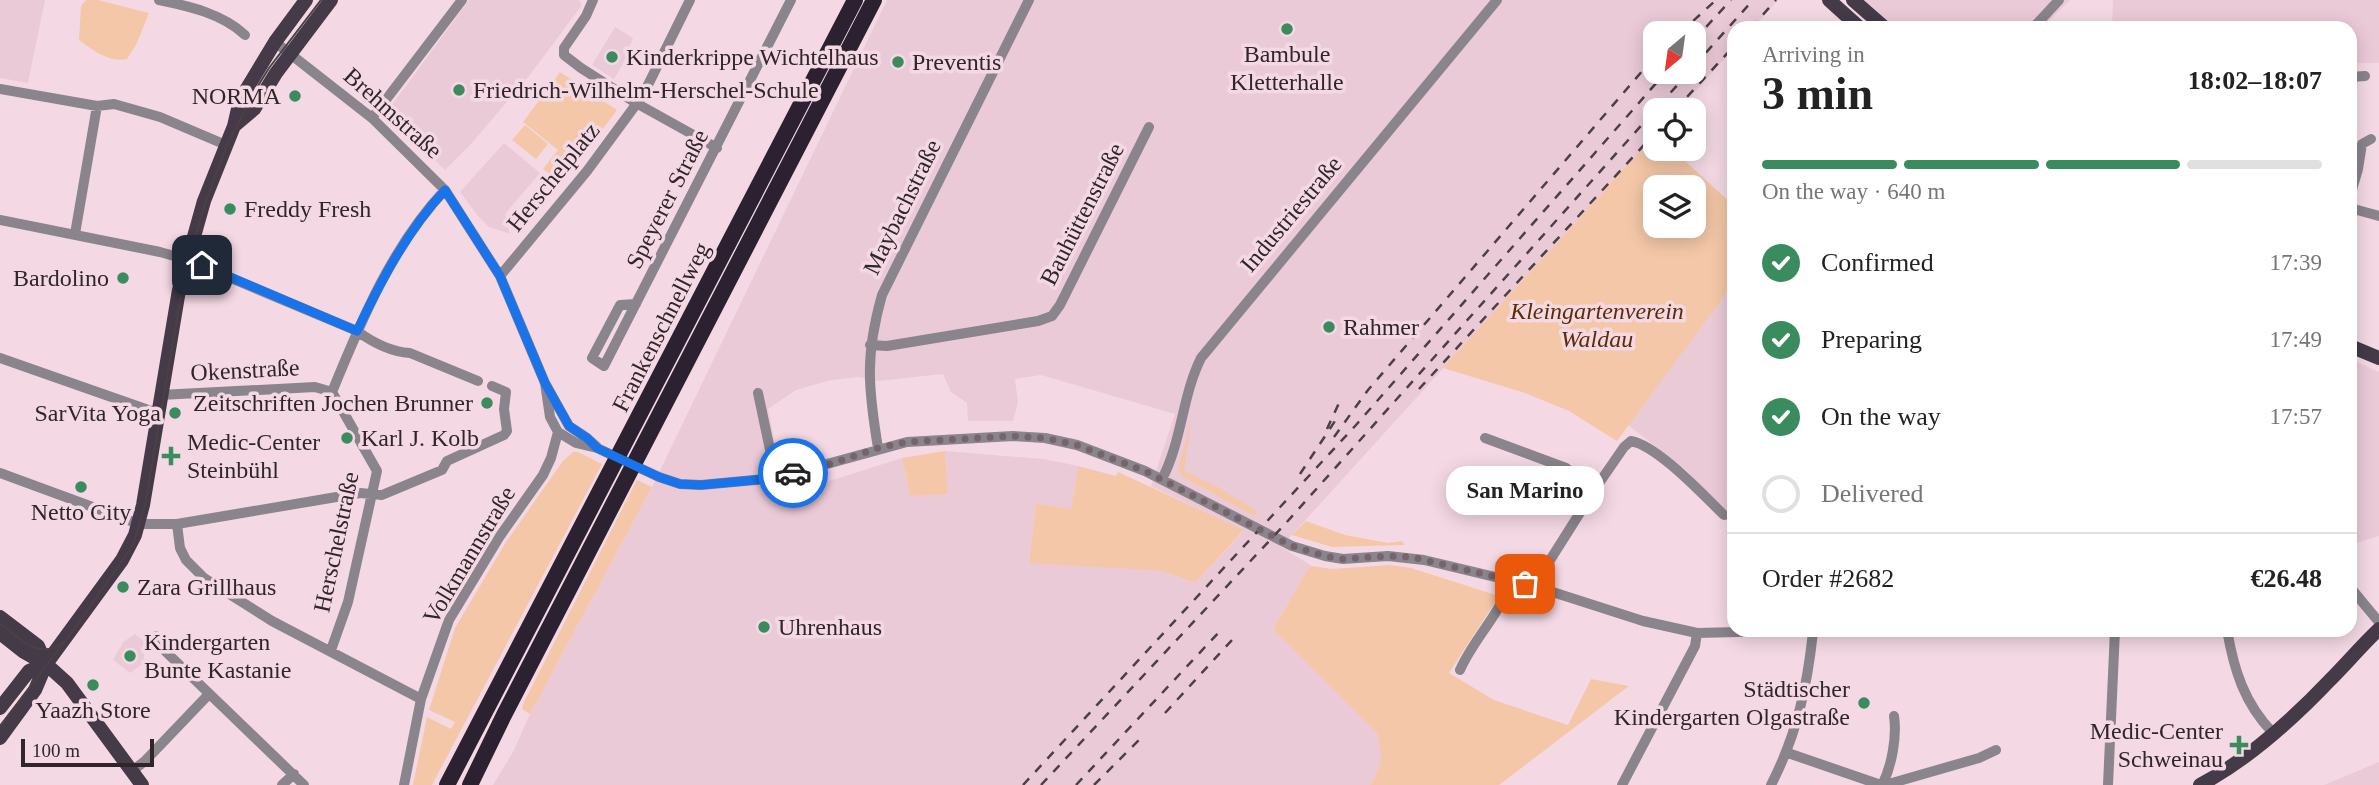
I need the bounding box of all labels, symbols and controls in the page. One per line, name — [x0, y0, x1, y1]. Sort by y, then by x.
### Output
marker: Bambule Kletterhalle — [1279, 21, 1295, 37]
north arrow — [1643, 21, 1706, 84]
map controls — [1643, 21, 1706, 238]
place label: Bambule Kletterhalle — [1230, 41, 1344, 95]
text: Arriving in — [1762, 42, 1865, 67]
place label: Kinderkrippe Wichtelhaus — [626, 44, 879, 70]
marker: Kinderkrippe Wichtelhaus — [604, 49, 620, 65]
place label: Preventis — [912, 49, 1001, 75]
marker: Preventis — [890, 54, 906, 70]
street label: Brehmstraße — [339, 62, 447, 164]
text: 18:02–18:07 — [2188, 66, 2322, 95]
text: 3 min — [1762, 68, 1873, 119]
place label: Friedrich-Wilhelm-Herschel-Schule — [473, 77, 819, 103]
marker: Friedrich-Wilhelm-Herschel-Schule — [451, 82, 467, 98]
place label: NORMA — [192, 83, 282, 109]
marker: NORMA — [287, 88, 303, 104]
button: locate — [1643, 98, 1706, 161]
street label: Herschelplatz — [501, 118, 605, 236]
street label: Speyerer Straße — [621, 125, 713, 273]
street label: Maybachstraße — [858, 135, 946, 279]
street label: Bauhüttenstraße — [1035, 139, 1129, 289]
street label: Industriestraße — [1235, 151, 1347, 277]
button: layers — [1643, 175, 1706, 238]
text: On the way · 640 m — [1762, 179, 1945, 204]
place label: Freddy Fresh — [244, 196, 371, 222]
marker: Freddy Fresh — [222, 201, 238, 217]
pin — [172, 235, 232, 295]
street label: Frankenschnellweg — [607, 238, 715, 416]
icon: check — [1762, 244, 1800, 282]
icon: home — [183, 246, 221, 284]
text: Confirmed — [1821, 248, 1934, 277]
text: 17:39 — [2270, 250, 2322, 275]
place label: Bardolino — [13, 265, 109, 291]
marker: Bardolino — [115, 270, 131, 286]
park label: Kleingartenverein Waldau — [1509, 298, 1684, 352]
place label: Rahmer — [1343, 314, 1419, 340]
marker: Rahmer — [1321, 319, 1337, 335]
icon: check — [1762, 321, 1800, 359]
text: Preparing — [1821, 325, 1922, 354]
text: 17:49 — [2270, 327, 2322, 352]
street label: Okenstraße — [190, 354, 300, 386]
place label: Zeitschriften Jochen Brunner — [193, 390, 473, 416]
marker: Zeitschriften Jochen Brunner — [479, 395, 495, 411]
icon: check — [1762, 398, 1800, 436]
place label: SarVita Yoga — [34, 400, 161, 426]
text: On the way — [1821, 402, 1941, 431]
text: 17:57 — [2270, 404, 2322, 429]
marker: SarVita Yoga — [167, 405, 183, 421]
place label: Karl J. Kolb — [361, 425, 479, 451]
place label: Medic-Center Steinbühl — [187, 429, 320, 483]
marker: Karl J. Kolb — [339, 430, 355, 446]
courier — [758, 438, 828, 508]
marker: Medic-Center Steinbühl — [161, 446, 181, 466]
icon: car — [774, 454, 812, 492]
callout: San Marino — [1446, 465, 1604, 514]
street label: Herschelstraße — [308, 470, 364, 614]
text: San Marino — [1467, 478, 1583, 503]
marker: Netto City — [73, 479, 89, 495]
text: Delivered — [1821, 479, 1924, 508]
street label: Volkmannstraße — [418, 482, 520, 628]
place label: Netto City — [31, 499, 131, 525]
pin — [1495, 554, 1555, 614]
text: Order #2682 — [1762, 564, 1894, 593]
text: €26.48 — [2251, 564, 2322, 593]
icon: bag — [1506, 565, 1544, 603]
place label: Zara Grillhaus — [137, 574, 276, 600]
marker: Zara Grillhaus — [115, 579, 131, 595]
place label: Uhrenhaus — [778, 614, 882, 640]
marker: Uhrenhaus — [756, 619, 772, 635]
place label: Kindergarten Bunte Kastanie — [144, 629, 291, 683]
marker: Kindergarten Bunte Kastanie — [122, 648, 138, 664]
place label: Städtischer Kindergarten Olgastraße — [1614, 676, 1850, 730]
marker: Yaazh Store — [85, 677, 101, 693]
marker: Städtischer Kindergarten Olgastraße — [1856, 695, 1872, 711]
place label: Yaazh Store — [35, 697, 151, 723]
place label: Medic-Center Schweinau — [2090, 718, 2223, 772]
marker: Medic-Center Schweinau — [2229, 735, 2249, 755]
scale bar — [21, 736, 154, 768]
text: 100 m — [32, 740, 80, 761]

